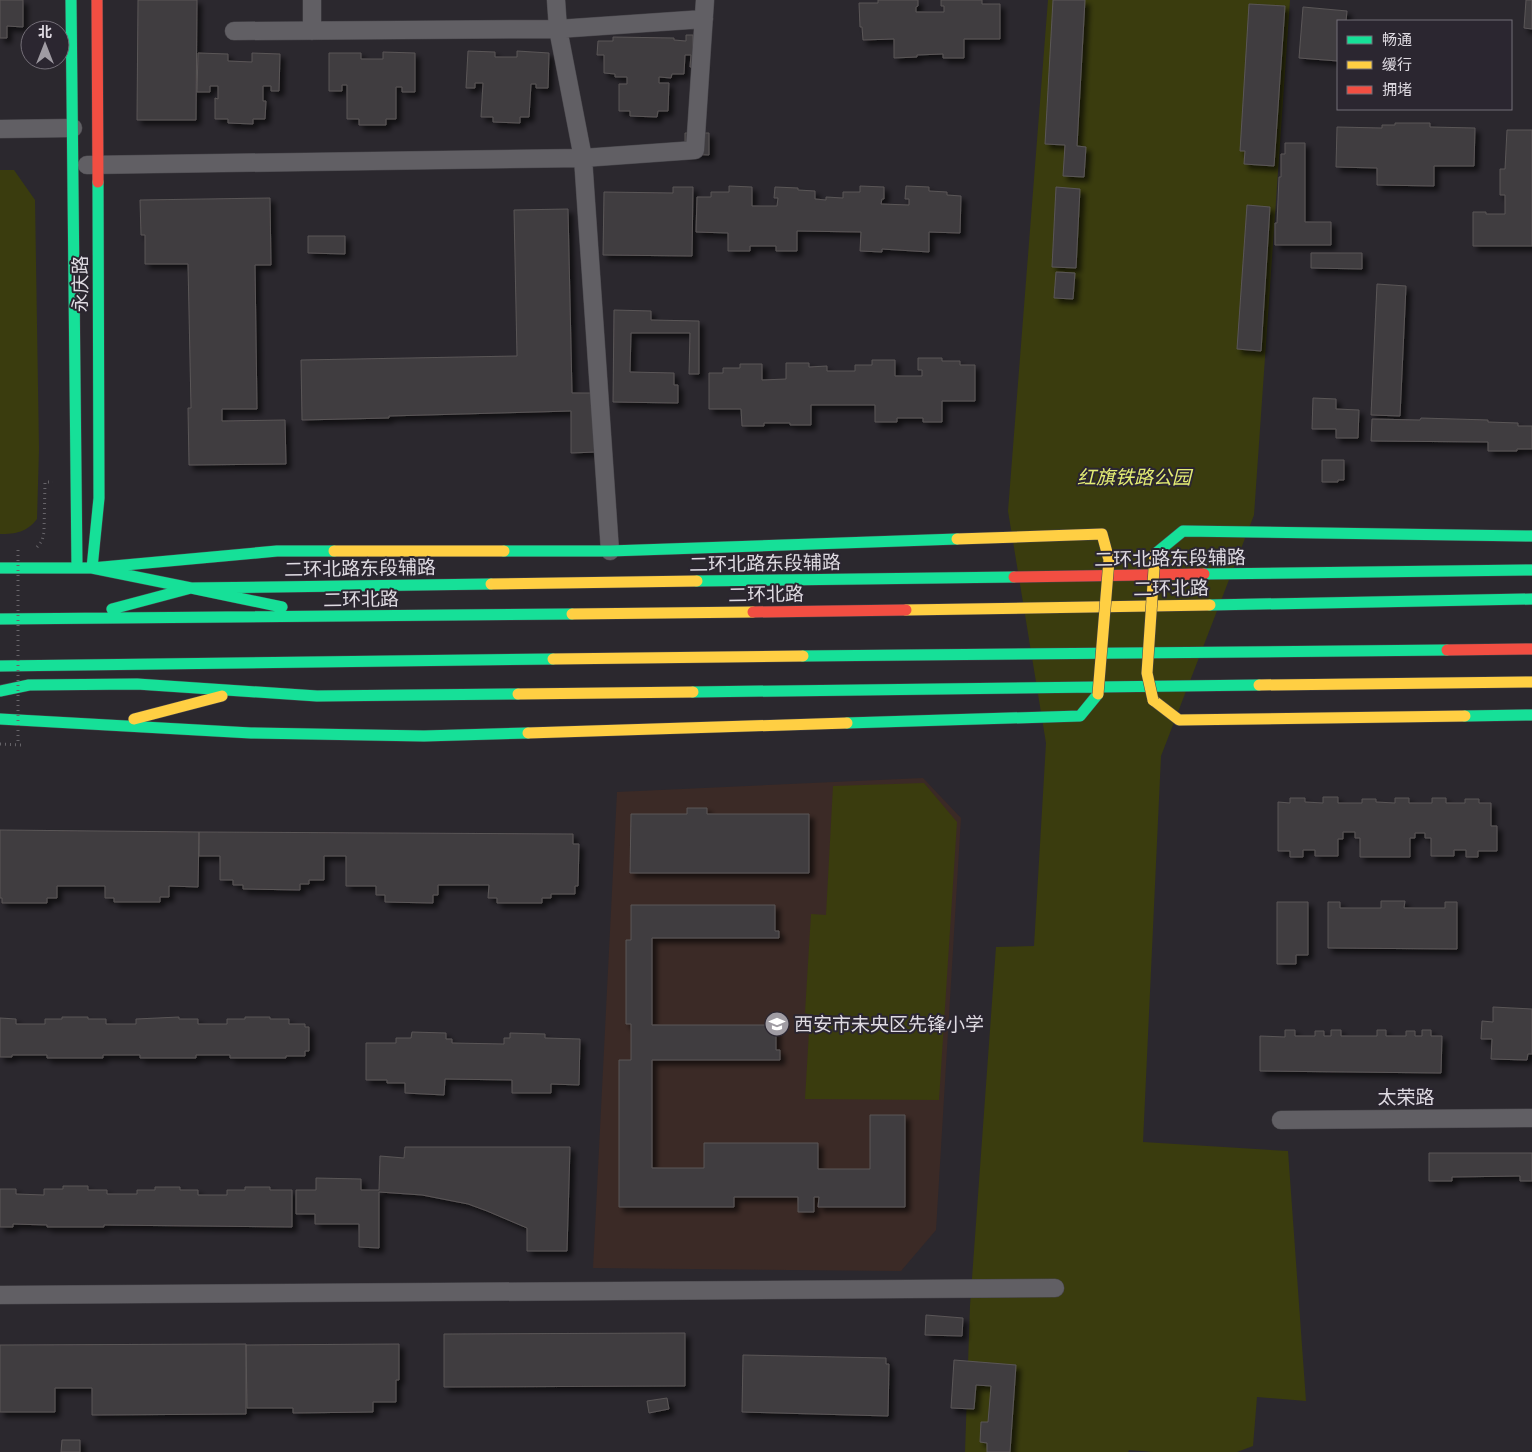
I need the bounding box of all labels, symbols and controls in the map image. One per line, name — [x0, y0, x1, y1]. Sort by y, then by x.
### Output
north arrow — [20, 20, 70, 70]
legend — [1337, 20, 1512, 110]
text: 北 — [38, 24, 52, 41]
text: 畅通 — [1382, 31, 1412, 49]
text: 缓行 — [1382, 56, 1412, 74]
text: 拥堵 — [1382, 81, 1412, 99]
street label: 永庆路 — [69, 255, 92, 313]
park label: 红旗铁路公园 — [1077, 466, 1194, 489]
street label: 二环北路东段辅路 — [1094, 546, 1246, 571]
street label: 二环北路东段辅路 — [689, 551, 841, 576]
street label: 二环北路东段辅路 — [284, 556, 436, 581]
street label: 二环北路 — [1133, 576, 1209, 601]
street label: 二环北路 — [728, 582, 804, 607]
street label: 二环北路 — [323, 587, 399, 612]
school or university icon: 西安市未央区先锋小学 — [764, 1011, 790, 1037]
place label: 西安市未央区先锋小学 — [794, 1013, 984, 1036]
street label: 太荣路 — [1377, 1086, 1435, 1109]

